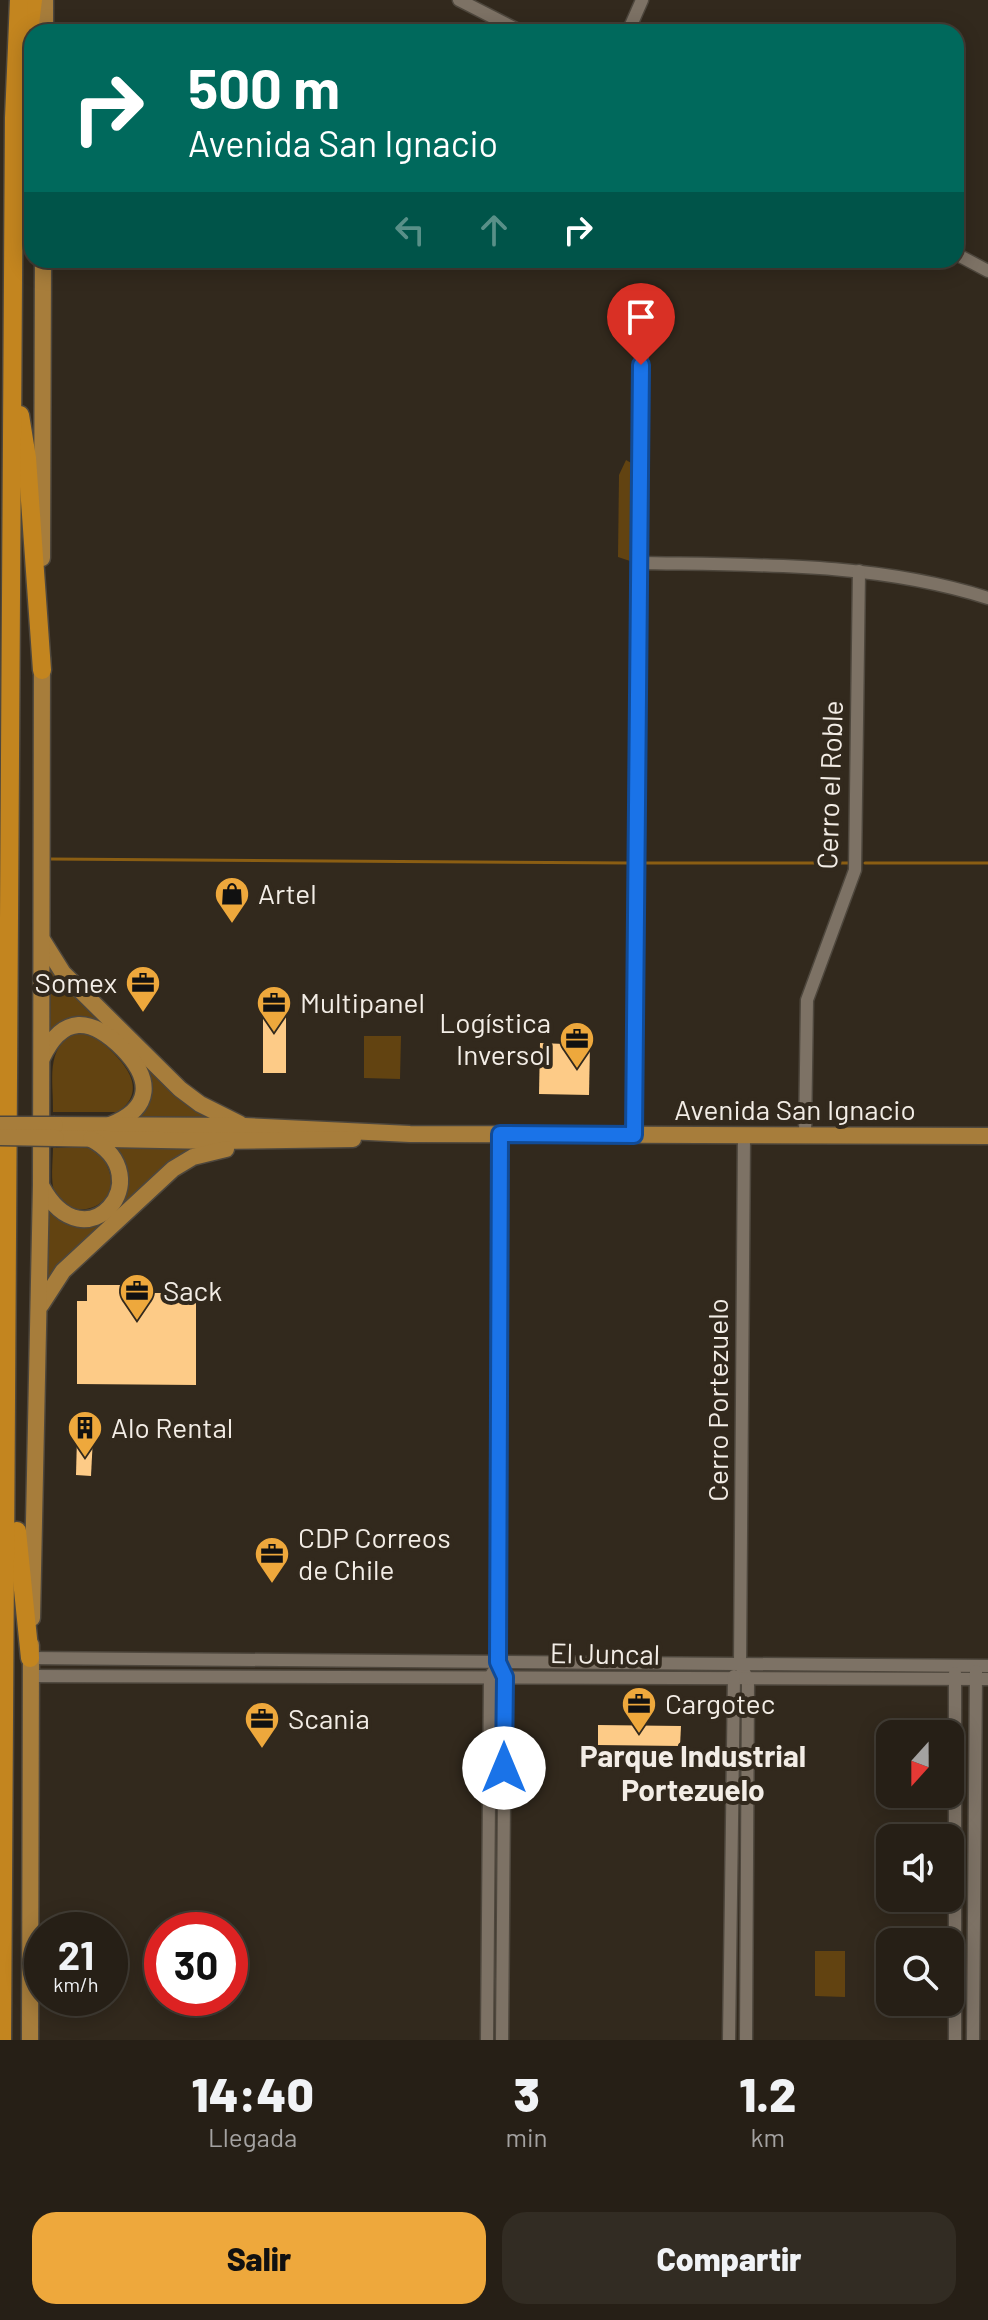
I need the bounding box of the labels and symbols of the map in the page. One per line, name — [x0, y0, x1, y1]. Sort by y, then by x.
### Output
pin — [607, 283, 675, 365]
street label: Cerro el Roble — [809, 700, 849, 870]
shop icon: Artel — [213, 875, 251, 925]
place label: Artel — [258, 876, 317, 910]
office icon: Somex — [124, 964, 162, 1014]
place label: Somex — [35, 965, 117, 999]
office icon: Multipanel — [255, 984, 293, 1034]
place label: Multipanel — [300, 985, 425, 1019]
place label: Logística Inversol — [439, 1005, 551, 1071]
office icon: Logística Inversol — [558, 1020, 596, 1070]
street label: Avenida San Ignacio — [674, 1092, 916, 1126]
office icon: Sack — [118, 1272, 156, 1322]
place label: Sack — [163, 1273, 222, 1307]
street label: Cerro Portezuelo — [700, 1298, 734, 1502]
building icon: Alo Rental — [66, 1409, 104, 1459]
place label: Alo Rental — [111, 1410, 233, 1444]
place label: CDP Correos de Chile — [298, 1520, 451, 1586]
office icon: CDP Correos de Chile — [253, 1535, 291, 1585]
street label: El Juncal — [550, 1635, 660, 1671]
office icon: Cargotec — [620, 1685, 658, 1735]
place label: Cargotec — [665, 1686, 775, 1720]
office icon: Scania — [243, 1700, 281, 1750]
place label: Scania — [288, 1701, 370, 1735]
north arrow — [876, 1720, 964, 1808]
position arrow — [462, 1726, 546, 1810]
district label: Parque Industrial Portezuelo — [580, 1737, 806, 1807]
speed limit sign: 30 — [144, 1912, 248, 2016]

